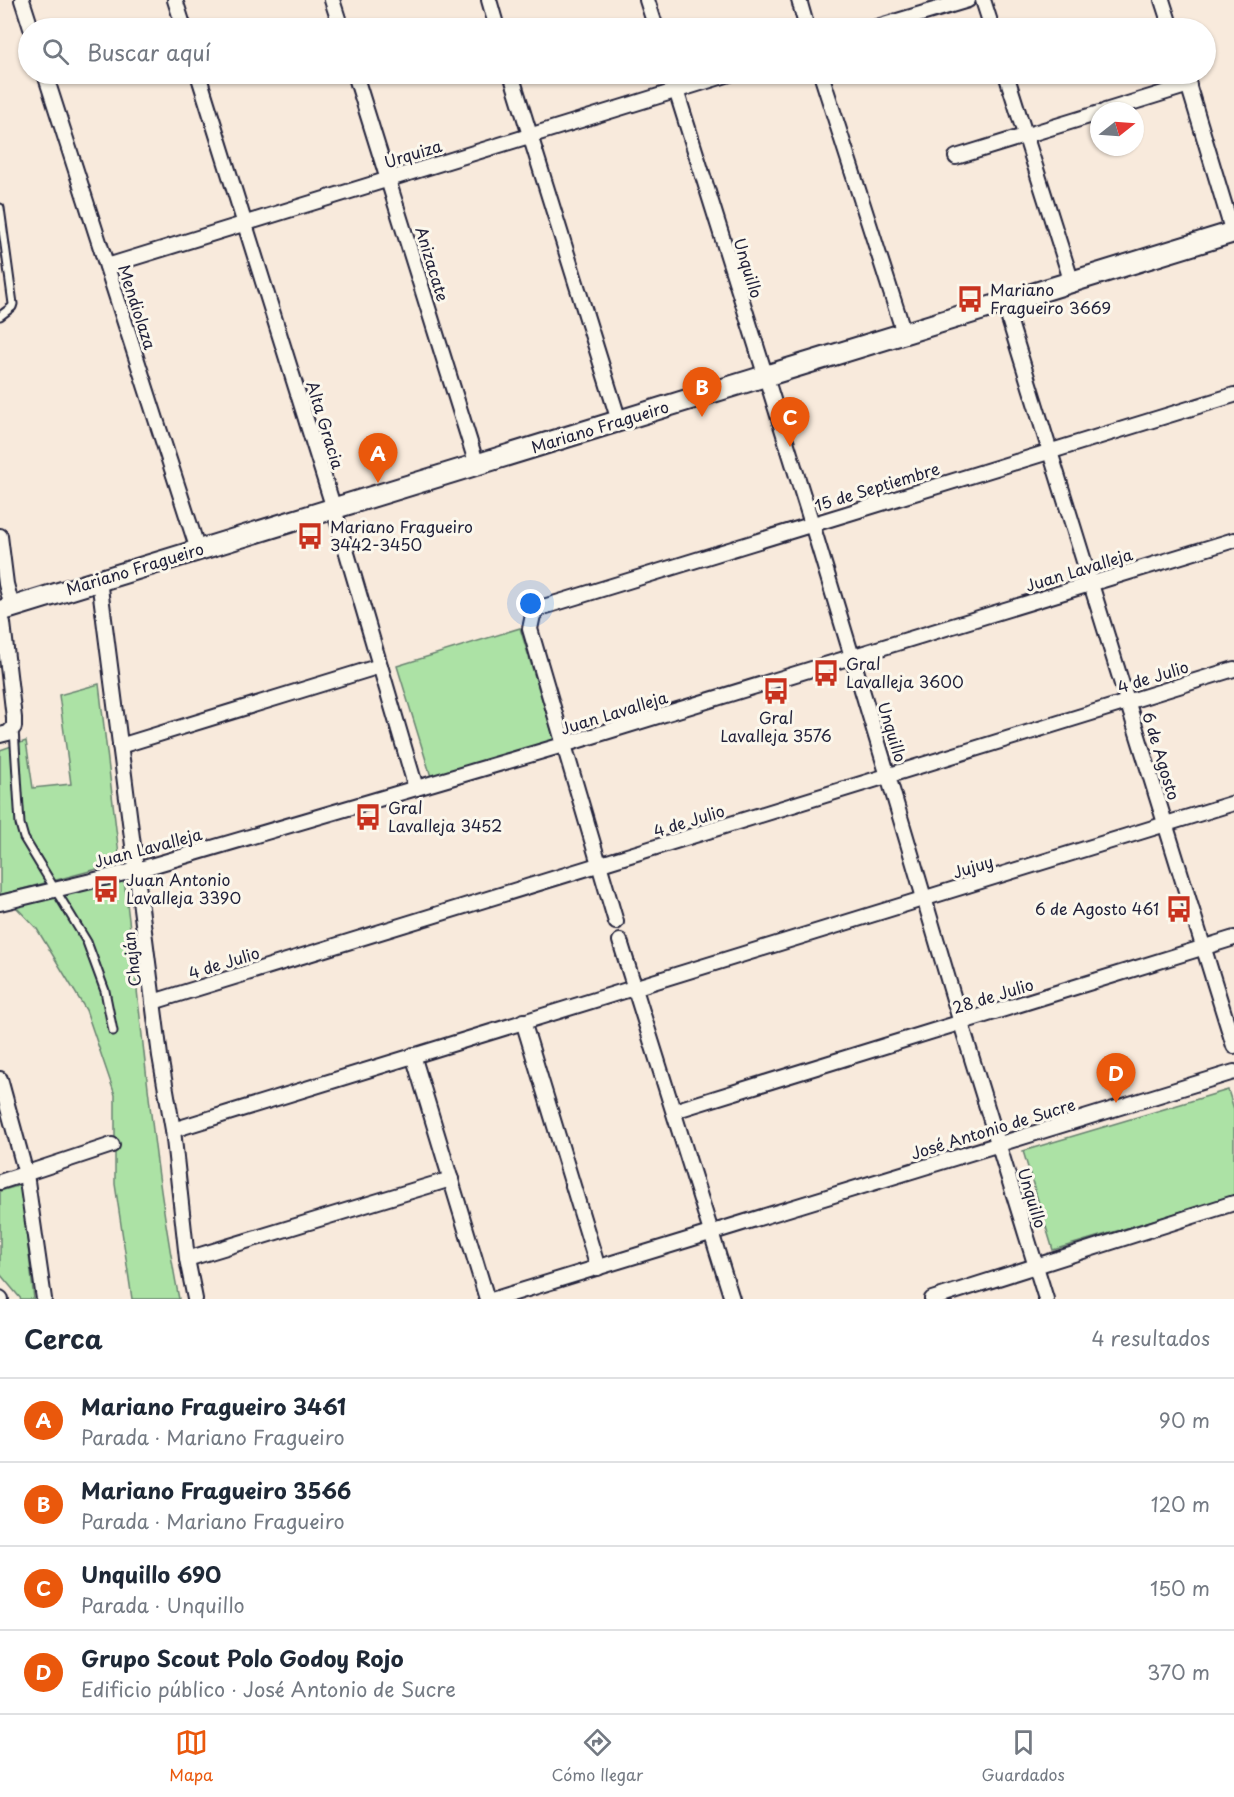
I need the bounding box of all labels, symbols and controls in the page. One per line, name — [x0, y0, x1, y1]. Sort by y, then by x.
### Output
search box — [18, 18, 1216, 84]
icon: search — [39, 35, 72, 68]
text: Buscar aquí — [87, 35, 211, 68]
north arrow — [1090, 102, 1144, 156]
street label: Urquiza — [381, 133, 445, 173]
street label: Anizacate — [410, 223, 456, 304]
street label: Unquillo — [728, 235, 770, 301]
street label: Mendiolaza — [113, 261, 163, 352]
place label: Mariano Fragueiro 3669 — [990, 277, 1111, 319]
bus stop icon: Mariano Fragueiro 3669 — [955, 284, 985, 314]
pin: B — [682, 368, 722, 417]
street label: Alta Gracia — [301, 378, 351, 472]
street label: Mariano Fragueiro — [528, 394, 672, 458]
pin: C — [770, 398, 810, 447]
pin: A — [358, 434, 398, 483]
street label: 15 de Septiembre — [811, 456, 943, 516]
place label: Mariano Fragueiro 3442-3450 — [330, 514, 473, 556]
bus stop icon: Mariano Fragueiro 3442-3450 — [295, 521, 325, 551]
street label: Mariano Fragueiro — [63, 536, 207, 600]
street label: Juan Lavalleja — [1022, 541, 1135, 597]
your location — [516, 589, 545, 618]
place label: Gral Lavalleja 3600 — [846, 651, 964, 693]
street label: 4 de Julio — [1114, 654, 1191, 698]
bus stop icon: Gral Lavalleja 3600 — [811, 658, 841, 688]
bus stop icon: Gral Lavalleja 3576 — [761, 676, 791, 706]
street label: Juan Lavalleja — [557, 684, 670, 740]
street label: Unquillo — [872, 699, 914, 765]
place label: Gral Lavalleja 3576 — [720, 705, 832, 747]
street label: 6 de Agosto — [1137, 709, 1187, 803]
place label: Gral Lavalleja 3452 — [388, 795, 502, 837]
street label: 4 de Julio — [650, 798, 727, 842]
bus stop icon: Gral Lavalleja 3452 — [353, 802, 383, 832]
street label: Juan Lavalleja — [91, 821, 204, 873]
street label: Jujuy — [949, 848, 996, 884]
place label: Juan Antonio Lavalleja 3390 — [126, 867, 241, 909]
bus stop icon: Juan Antonio Lavalleja 3390 — [91, 874, 121, 904]
bus stop icon: 6 de Agosto 461 — [1164, 894, 1194, 924]
place label: 6 de Agosto 461 — [1035, 896, 1159, 920]
street label: Chaján — [116, 930, 146, 988]
street label: 4 de Julio — [185, 940, 262, 984]
street label: 28 de Julio — [949, 971, 1036, 1019]
pin: D — [1096, 1054, 1136, 1103]
street label: José Antonio de Sucre — [907, 1092, 1078, 1165]
street label: Unquillo — [1012, 1165, 1054, 1231]
text: Cerca — [24, 1319, 103, 1358]
text: 4 resultados — [1092, 1323, 1210, 1353]
text: Mariano Fragueiro 3461 — [81, 1389, 346, 1422]
text: A — [36, 1405, 51, 1435]
text: 90 m — [1159, 1405, 1210, 1435]
text: Parada · Mariano Fragueiro — [81, 1422, 345, 1452]
text: Mariano Fragueiro 3566 — [81, 1473, 351, 1506]
text: B — [37, 1489, 50, 1519]
text: 120 m — [1151, 1489, 1210, 1519]
text: Parada · Mariano Fragueiro — [81, 1506, 345, 1536]
text: Unquillo 690 — [81, 1557, 221, 1590]
text: C — [36, 1573, 51, 1603]
text: 150 m — [1150, 1573, 1210, 1603]
text: Parada · Unquillo — [81, 1590, 245, 1620]
text: Grupo Scout Polo Godoy Rojo — [81, 1641, 404, 1674]
text: D — [36, 1657, 51, 1687]
text: 370 m — [1147, 1657, 1210, 1687]
text: Edificio público · José Antonio de Sucre — [81, 1674, 456, 1704]
tab: Mapa — [169, 1726, 213, 1786]
tab: Cómo llegar — [552, 1726, 643, 1786]
tab: Guardados — [982, 1726, 1065, 1786]

